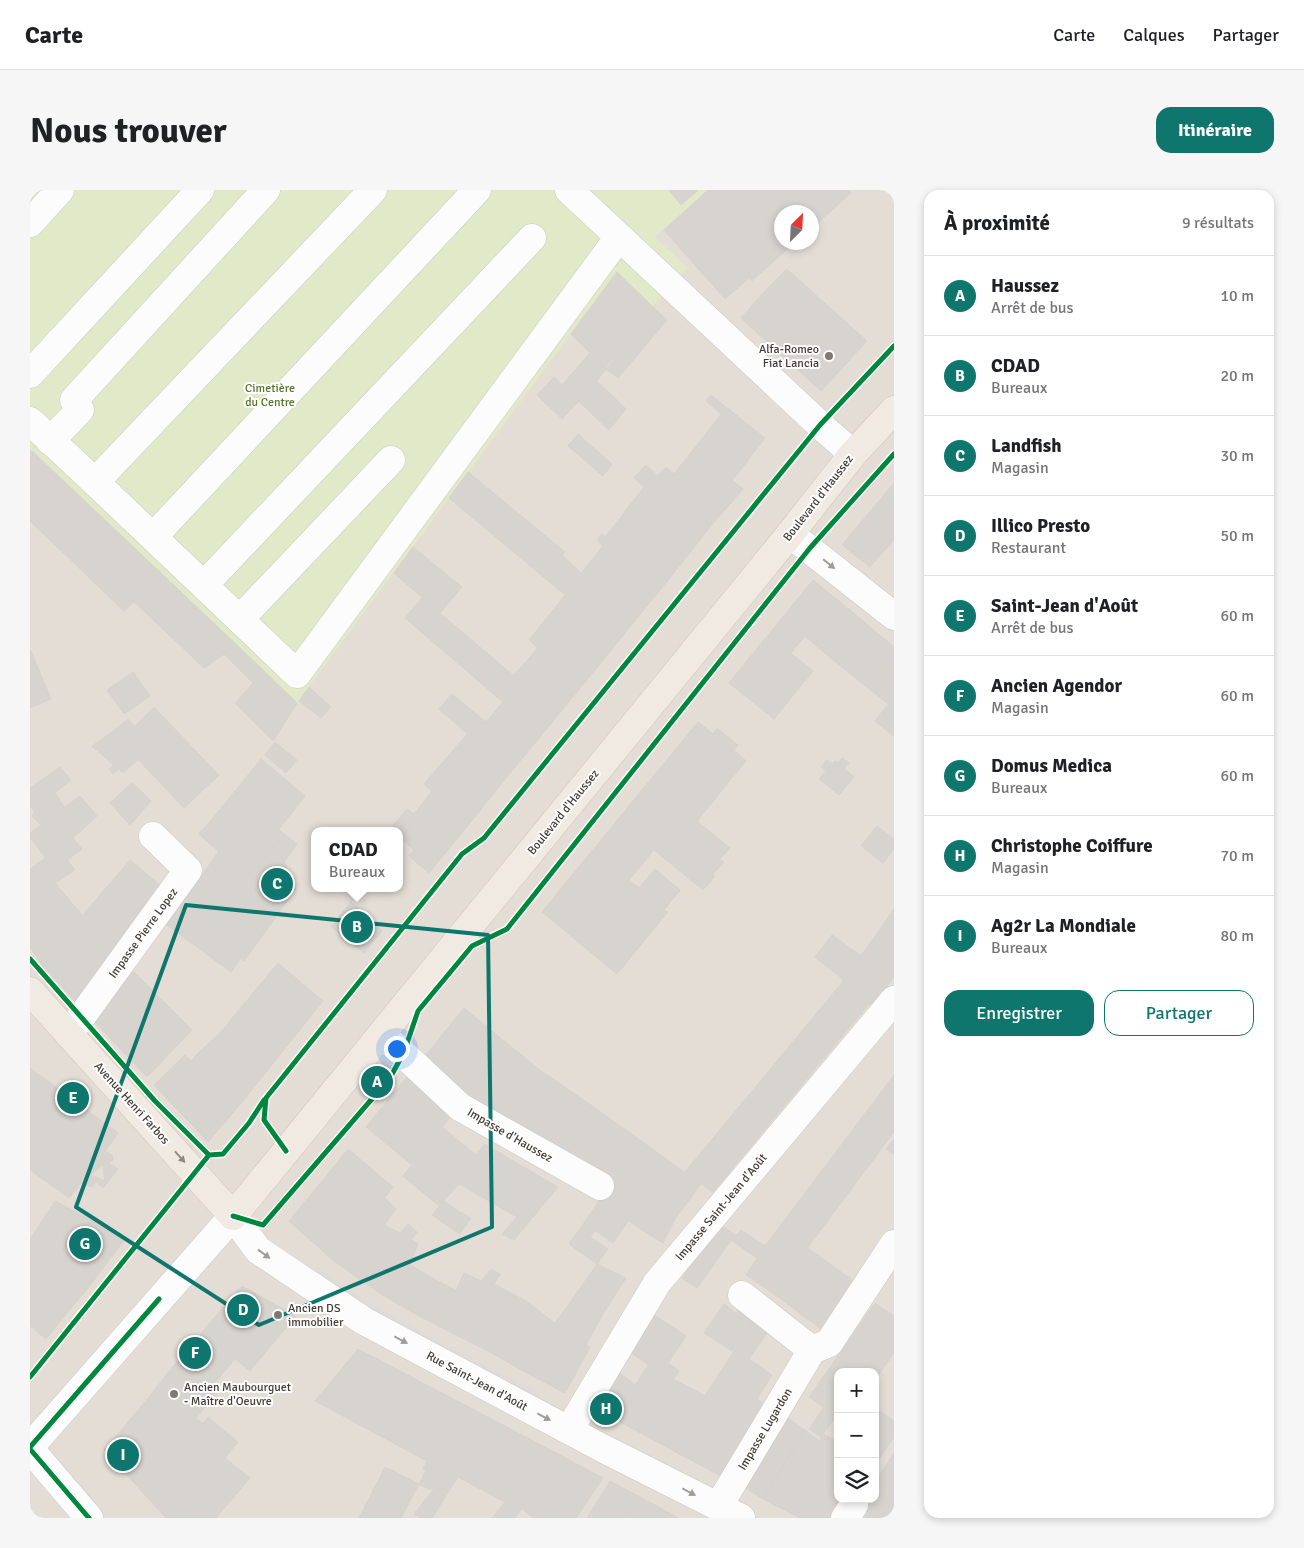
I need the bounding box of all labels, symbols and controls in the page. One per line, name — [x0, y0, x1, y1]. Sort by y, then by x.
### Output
text: Carte — [25, 20, 83, 50]
text: Carte — [1053, 24, 1095, 46]
text: Calques — [1123, 24, 1185, 46]
text: Partager — [1213, 24, 1279, 46]
button: Itinéraire — [1156, 107, 1274, 153]
text: Nous trouver — [30, 109, 227, 152]
north arrow — [774, 205, 819, 250]
text: À proximité — [944, 210, 1050, 236]
text: 9 résultats — [1182, 213, 1254, 233]
text: Haussez — [991, 274, 1059, 298]
text: A — [955, 286, 965, 306]
text: 10 m — [1220, 286, 1254, 306]
text: Arrêt de bus — [991, 298, 1074, 318]
place label: Alfa-Romeo Fiat Lancia — [759, 342, 819, 371]
marker: Alfa-Romeo Fiat Lancia — [823, 350, 835, 362]
text: CDAD — [991, 354, 1040, 378]
text: B — [955, 366, 965, 386]
text: 20 m — [1220, 366, 1254, 386]
text: Bureaux — [991, 378, 1047, 398]
park label: Cimetière du Centre — [245, 381, 295, 410]
text: Landfish — [991, 434, 1062, 458]
text: C — [955, 446, 965, 466]
text: 30 m — [1220, 446, 1254, 466]
street label: Boulevard d'Haussez — [780, 452, 857, 545]
text: Magasin — [991, 458, 1049, 478]
text: Illico Presto — [991, 514, 1090, 538]
text: D — [955, 526, 965, 546]
text: 50 m — [1220, 526, 1254, 546]
text: Restaurant — [991, 538, 1066, 558]
one-way arrow — [822, 558, 835, 569]
text: Saint-Jean d'Août — [991, 594, 1138, 618]
text: E — [955, 606, 965, 626]
text: 60 m — [1220, 606, 1254, 626]
text: Arrêt de bus — [991, 618, 1074, 638]
text: Ancien Agendor — [991, 674, 1122, 698]
text: F — [956, 686, 964, 706]
text: 60 m — [1220, 686, 1254, 706]
text: Magasin — [991, 698, 1049, 718]
text: Domus Medica — [991, 754, 1112, 778]
text: G — [955, 766, 965, 786]
text: 60 m — [1220, 766, 1254, 786]
street label: Boulevard d'Haussez — [524, 767, 602, 858]
text: Bureaux — [991, 778, 1047, 798]
popup — [311, 827, 403, 892]
text: Christophe Coiffure — [991, 834, 1153, 858]
text: CDAD — [329, 838, 378, 862]
text: H — [955, 846, 965, 866]
text: 70 m — [1220, 846, 1254, 866]
text: Magasin — [991, 858, 1049, 878]
text: Bureaux — [329, 862, 385, 882]
pin: C — [261, 865, 293, 903]
street label: Impasse Pierre Lopez — [106, 885, 181, 981]
pin: B — [341, 908, 373, 946]
text: Ag2r La Mondiale — [991, 914, 1136, 938]
text: I — [957, 926, 963, 946]
text: 80 m — [1220, 926, 1254, 946]
text: Bureaux — [991, 938, 1047, 958]
button: Enregistrer — [944, 990, 1094, 1036]
button: Partager — [1104, 990, 1254, 1036]
your location — [384, 1036, 410, 1062]
street label: Avenue Henri Farbos — [91, 1059, 173, 1148]
pin: A — [361, 1063, 393, 1101]
pin: E — [57, 1079, 89, 1117]
street label: Impasse d'Haussez — [464, 1105, 555, 1166]
one-way arrow — [174, 1151, 185, 1163]
street label: Impasse Saint-Jean d'Août — [672, 1151, 771, 1264]
pin: G — [69, 1225, 101, 1263]
one-way arrow — [257, 1248, 270, 1259]
pin: D — [227, 1291, 259, 1329]
place label: Ancien DS immobilier — [288, 1301, 344, 1330]
marker: Ancien DS immobilier — [272, 1309, 284, 1321]
pin: F — [179, 1334, 211, 1372]
one-way arrow — [394, 1336, 408, 1344]
street label: Rue Saint-Jean d'Août — [424, 1348, 530, 1414]
map controls — [834, 1368, 879, 1503]
button: + — [834, 1368, 879, 1413]
place label: Ancien Maubourguet - Maître d'Oeuvre — [184, 1380, 291, 1409]
street label: Impasse Lugardon — [735, 1385, 796, 1473]
marker: Ancien Maubourguet - Maître d'Oeuvre — [168, 1388, 180, 1400]
pin: H — [590, 1390, 622, 1428]
one-way arrow — [537, 1413, 552, 1421]
button: − — [834, 1413, 879, 1458]
pin: I — [107, 1436, 139, 1474]
button: layers — [834, 1458, 879, 1503]
one-way arrow — [681, 1488, 696, 1496]

